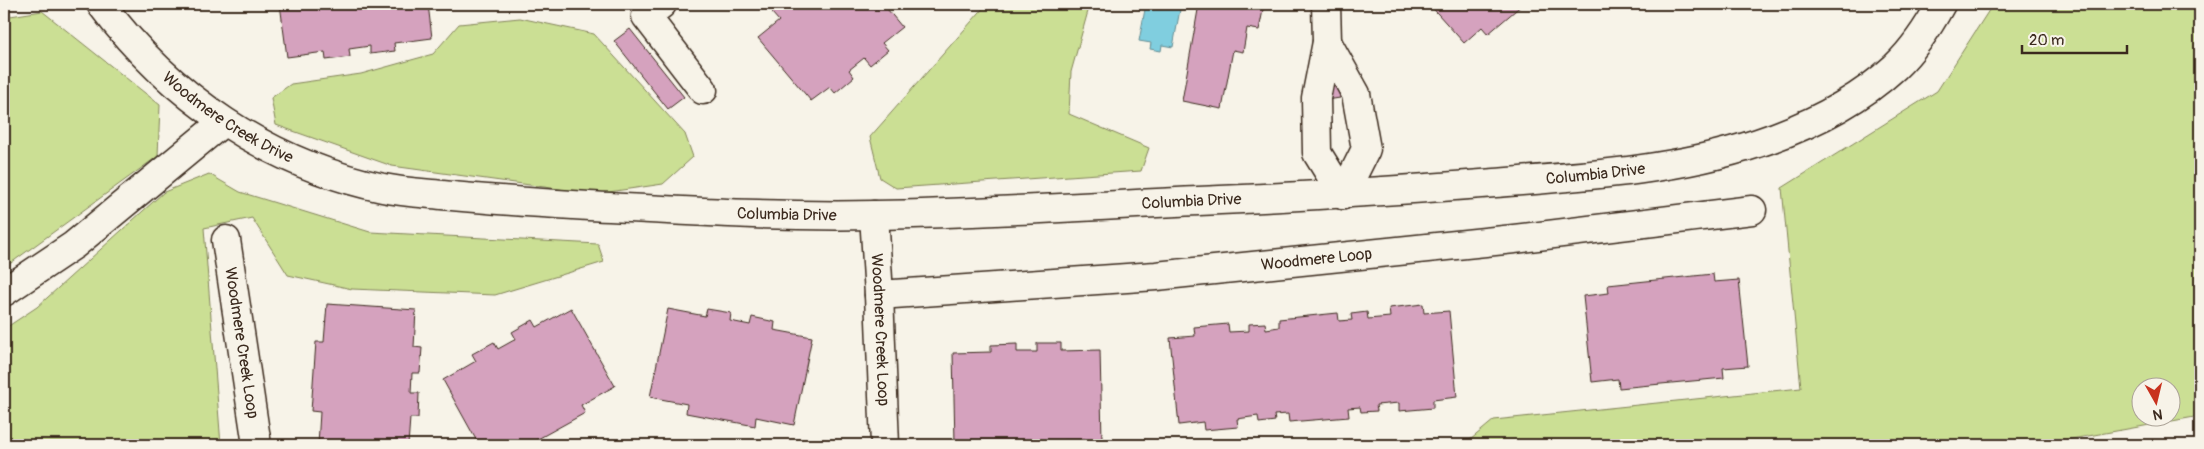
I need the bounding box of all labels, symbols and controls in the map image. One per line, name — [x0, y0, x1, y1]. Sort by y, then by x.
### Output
scale bar — [2022, 22, 2126, 54]
text: 20 m — [2029, 31, 2064, 50]
street label: Woodmere Creek Drive — [158, 67, 296, 168]
street label: Columbia Drive — [1545, 159, 1647, 189]
street label: Columbia Drive — [1141, 189, 1242, 214]
street label: Columbia Drive — [736, 203, 837, 225]
street label: Woodmere Loop — [1260, 244, 1373, 275]
street label: Woodmere Creek Loop — [866, 253, 893, 407]
street label: Woodmere Creek Loop — [220, 266, 263, 420]
north arrow — [2132, 376, 2182, 426]
text: N — [2152, 405, 2164, 423]

